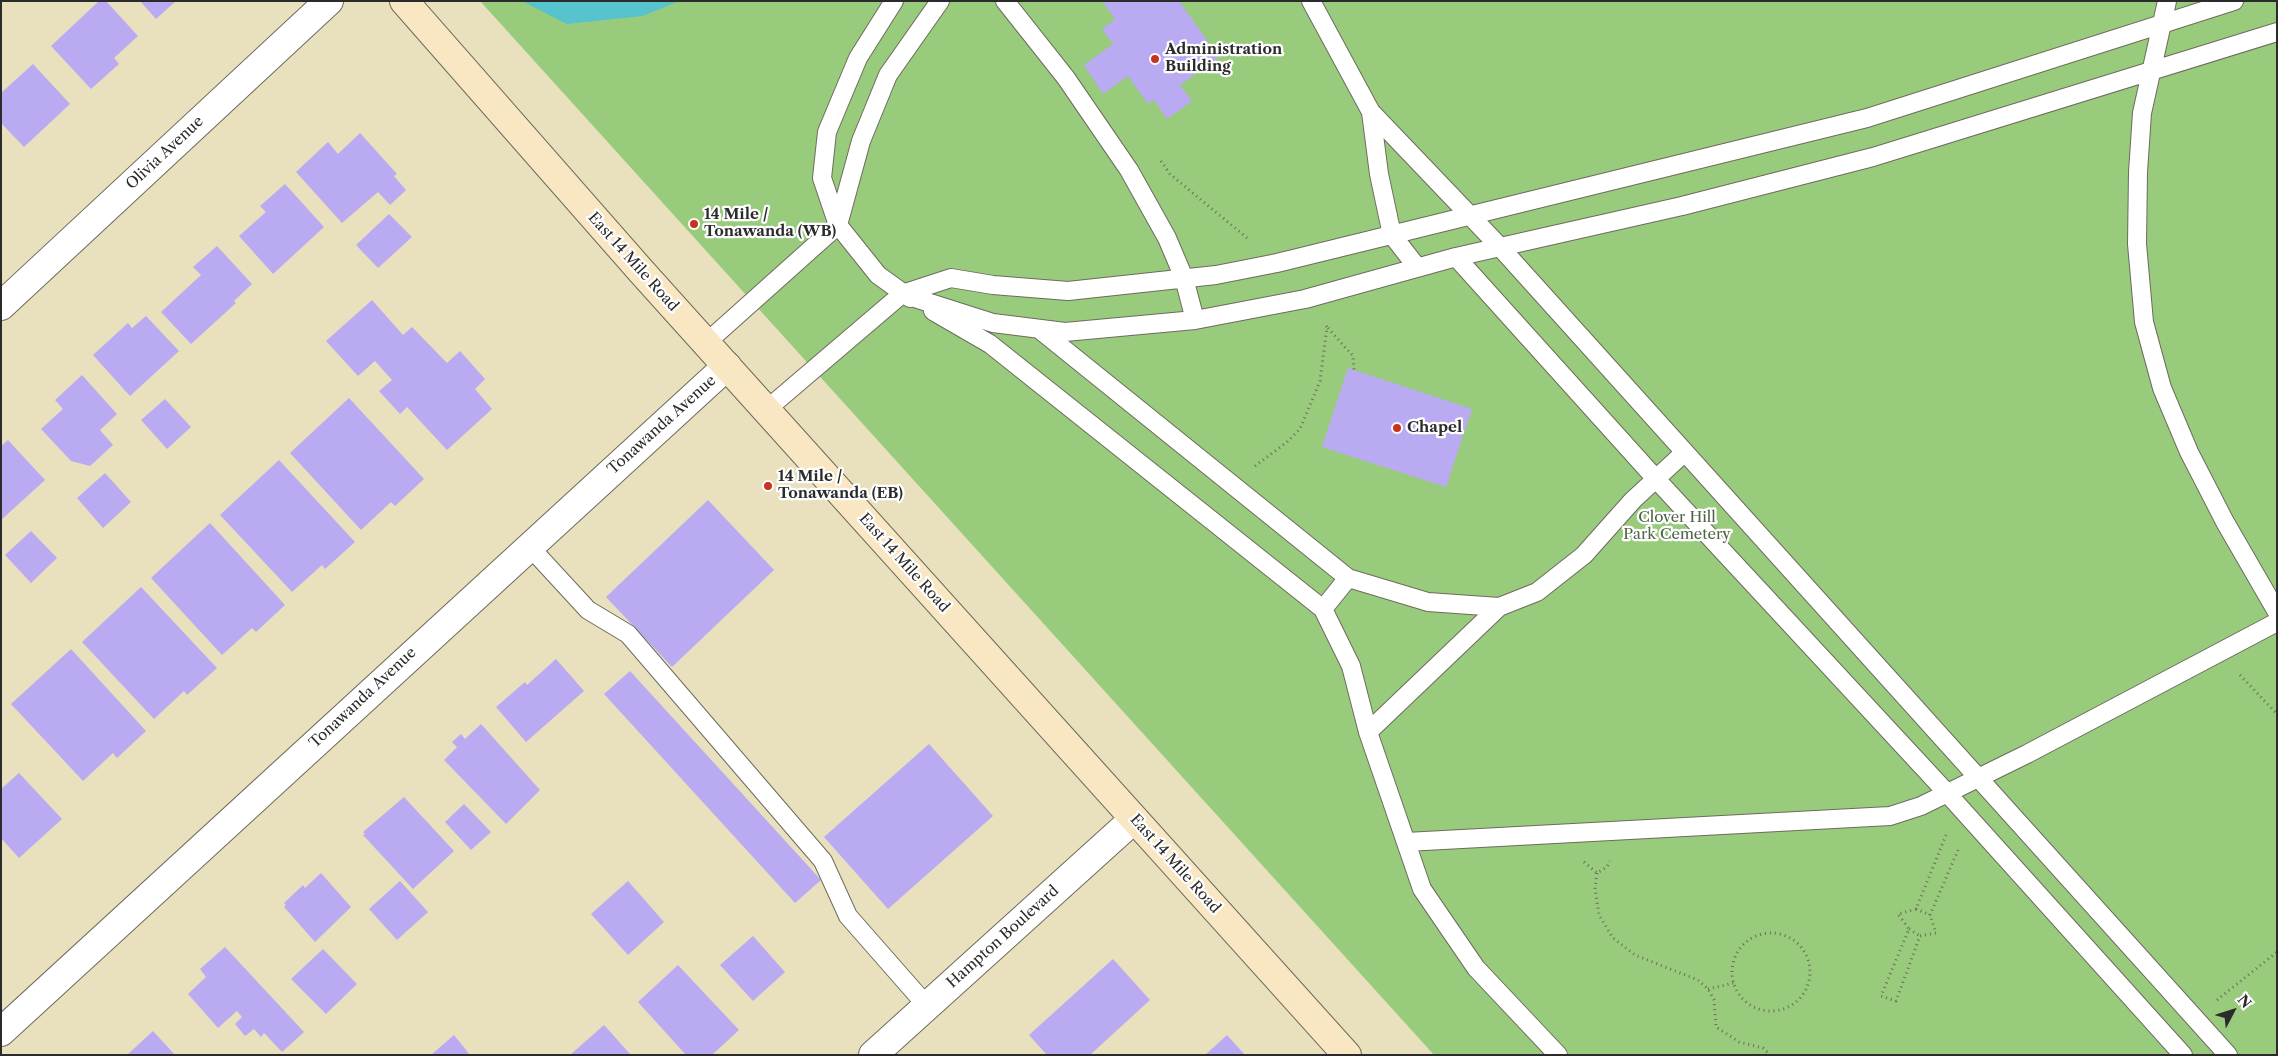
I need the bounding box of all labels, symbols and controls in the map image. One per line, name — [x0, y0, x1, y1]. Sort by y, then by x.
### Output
place label: Administration Building — [1165, 41, 1282, 76]
marker: Administration Building — [1149, 53, 1161, 65]
street label: Olivia Avenue — [123, 113, 207, 193]
place label: 14 Mile / Tonawanda (WB) — [704, 206, 836, 241]
street label: East 14 Mile Road — [584, 209, 682, 315]
marker: 14 Mile / Tonawanda (WB) — [688, 218, 700, 230]
street label: Tonawanda Avenue — [604, 372, 720, 478]
place label: Chapel — [1407, 419, 1462, 437]
marker: Chapel — [1391, 422, 1403, 434]
place label: 14 Mile / Tonawanda (EB) — [778, 468, 903, 503]
marker: 14 Mile / Tonawanda (EB) — [762, 480, 774, 492]
park label: Clover Hill Park Cemetery — [1623, 509, 1731, 544]
street label: East 14 Mile Road — [855, 510, 953, 616]
street label: Tonawanda Avenue — [306, 644, 420, 752]
street label: East 14 Mile Road — [1126, 811, 1224, 917]
street label: Hampton Boulevard — [943, 882, 1063, 992]
north arrow — [2208, 986, 2258, 1036]
text: N — [2234, 991, 2255, 1012]

